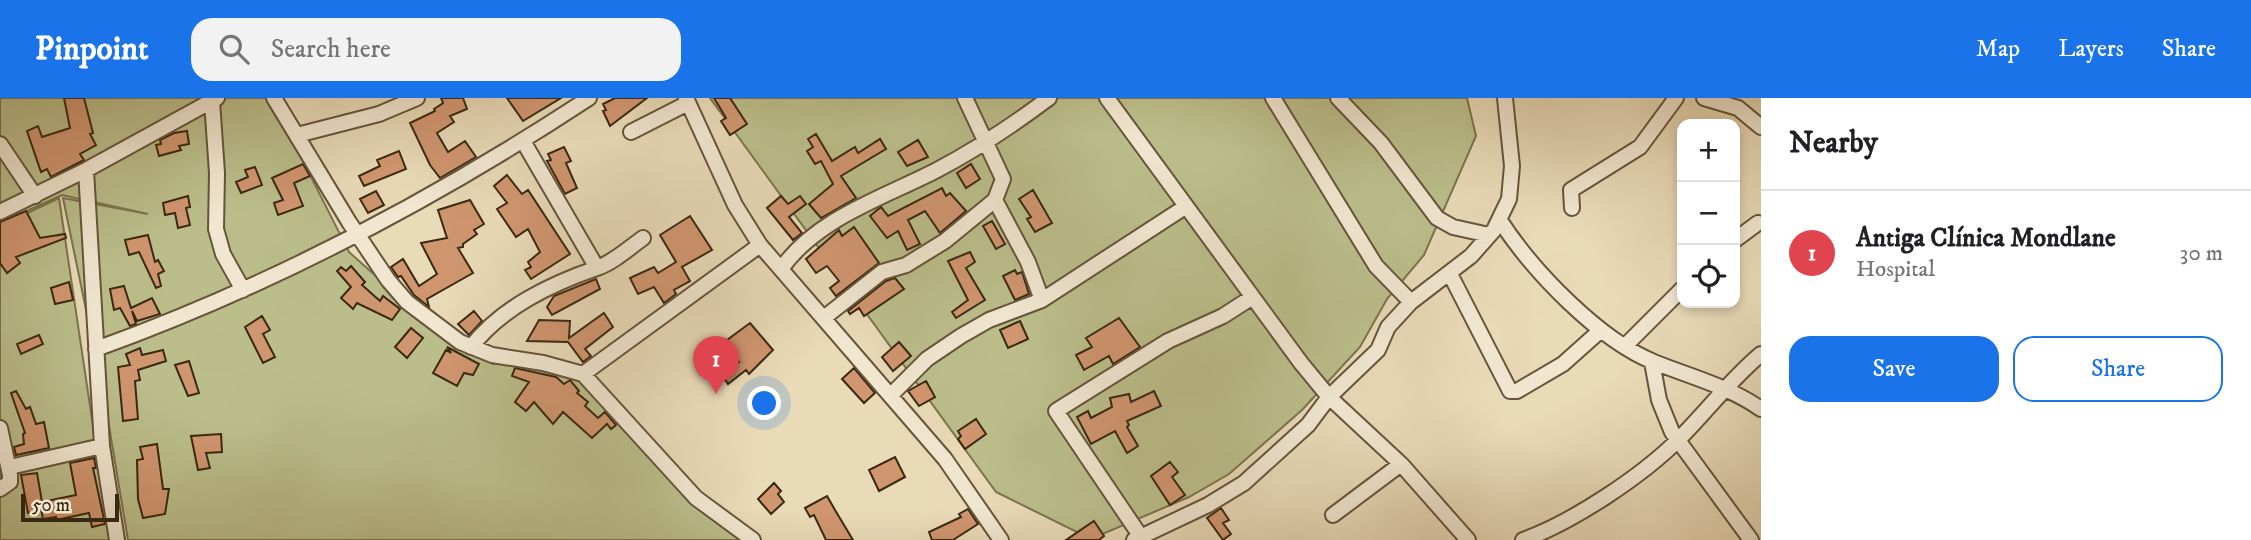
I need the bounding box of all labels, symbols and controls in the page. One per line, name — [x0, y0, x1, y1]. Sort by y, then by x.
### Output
search box — [191, 18, 681, 81]
text: Pinpoint — [35, 29, 149, 70]
icon: search — [215, 30, 253, 68]
text: Search here — [271, 33, 391, 66]
text: Map — [1976, 34, 2020, 64]
text: Layers — [2058, 34, 2124, 64]
text: Share — [2162, 34, 2216, 64]
map controls — [1677, 119, 1740, 308]
button: + — [1677, 119, 1740, 182]
text: Nearby — [1789, 125, 1878, 162]
button: − — [1677, 182, 1740, 245]
text: Antiga Clínica Mondlane — [1856, 222, 2116, 255]
text: 1 — [1808, 239, 1816, 268]
text: 30 m — [2180, 239, 2223, 268]
button: locate — [1677, 245, 1740, 308]
text: Hospital — [1856, 255, 1935, 284]
pin: 1 — [693, 336, 739, 394]
button: Save — [1789, 336, 1999, 402]
button: Share — [2013, 336, 2223, 402]
your location — [747, 386, 781, 420]
scale bar — [21, 491, 119, 523]
text: 50 m — [32, 494, 70, 517]

